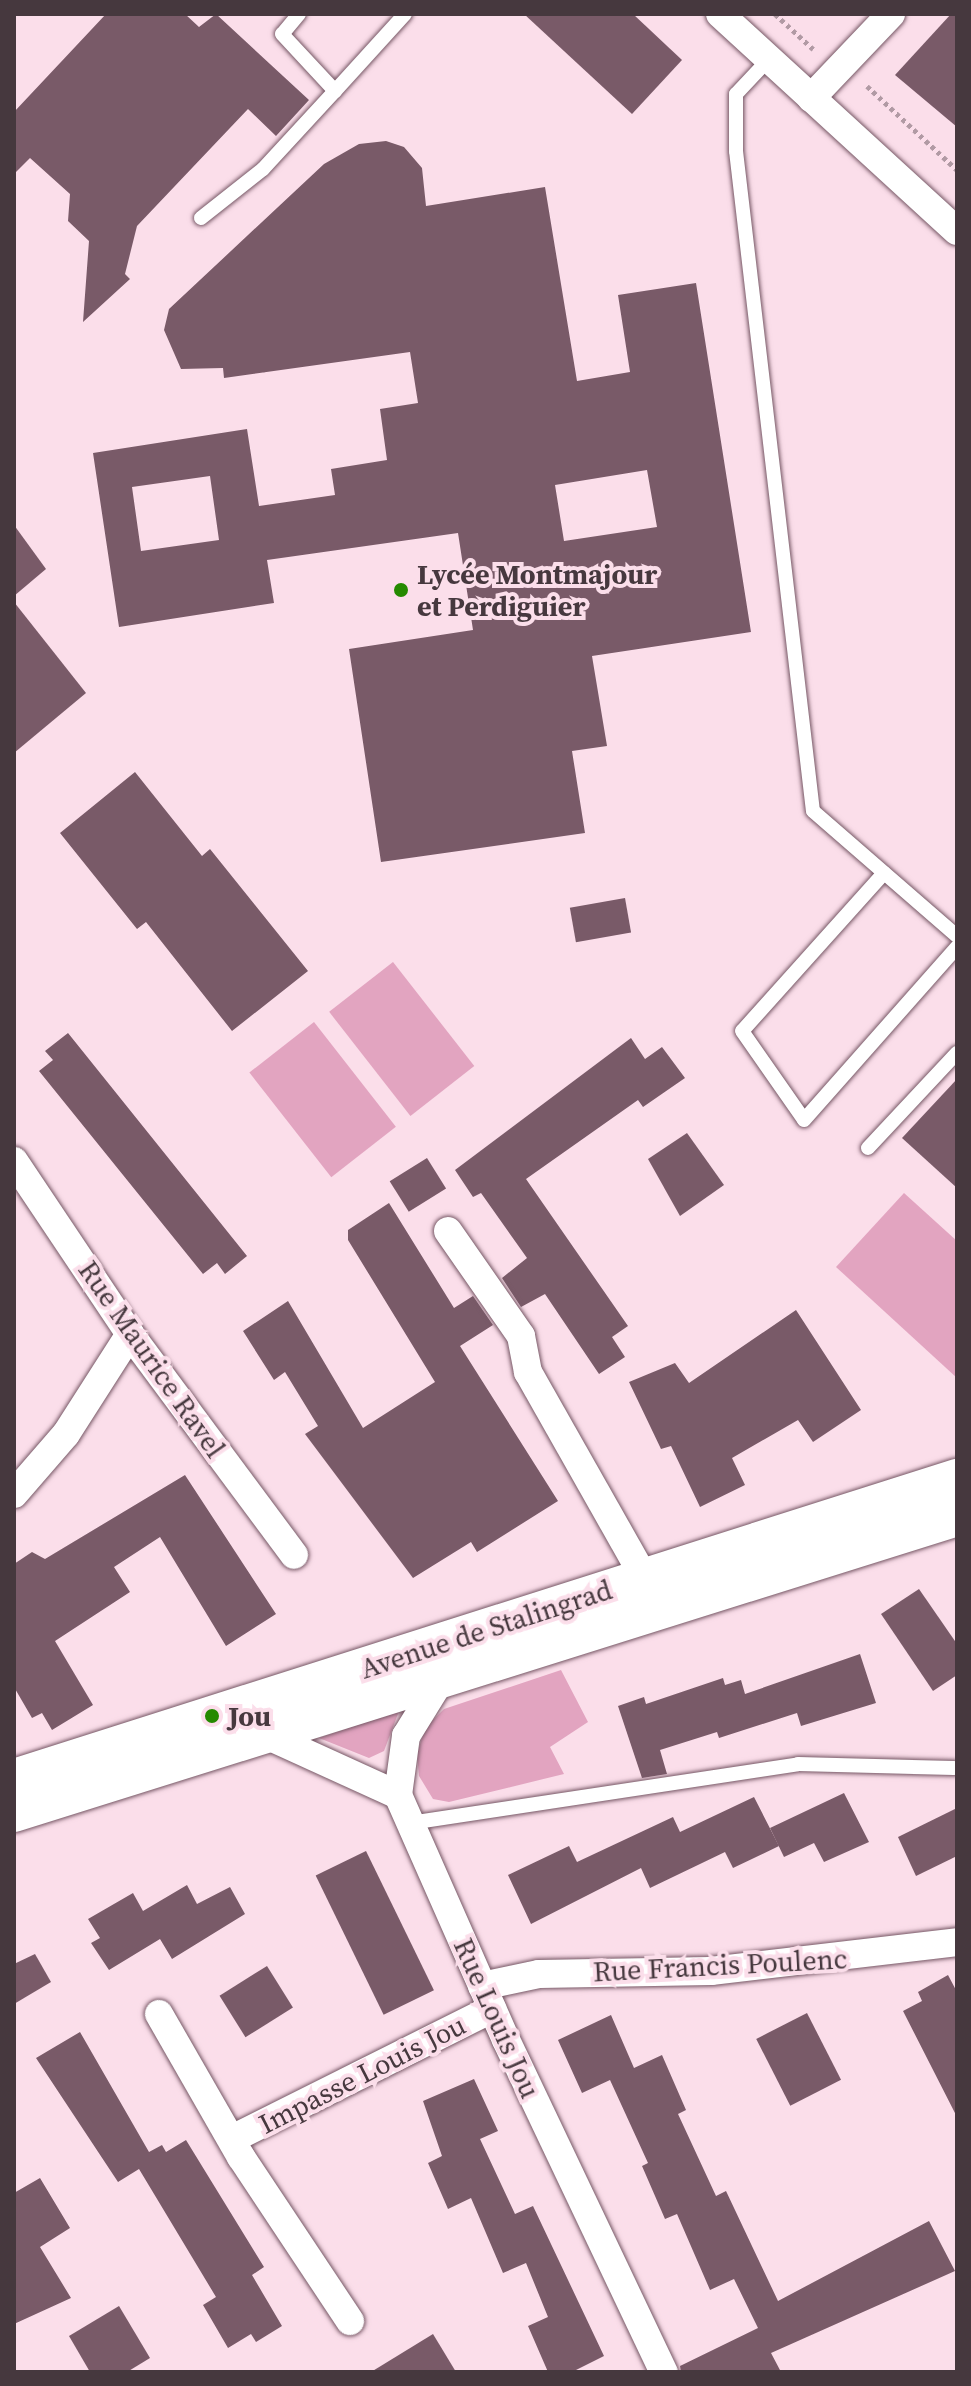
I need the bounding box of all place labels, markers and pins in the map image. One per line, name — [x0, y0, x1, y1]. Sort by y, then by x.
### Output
place label: Lycée Montmajour et Perdiguier — [417, 557, 657, 623]
marker: Lycée Montmajour et Perdiguier — [392, 581, 410, 599]
place label: Jou — [228, 1699, 271, 1733]
marker: Jou — [203, 1707, 221, 1725]

